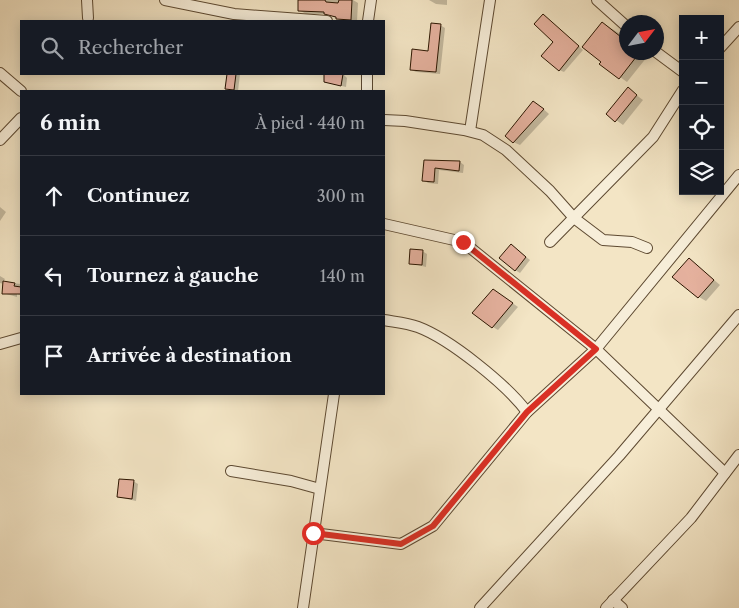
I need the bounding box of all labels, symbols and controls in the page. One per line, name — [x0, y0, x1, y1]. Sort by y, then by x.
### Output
north arrow — [619, 15, 664, 60]
map controls — [679, 15, 724, 195]
button: + — [679, 15, 724, 60]
search box — [20, 20, 385, 75]
icon: search — [38, 34, 66, 62]
text: Rechercher — [78, 36, 183, 59]
button: − — [679, 60, 724, 105]
button: locate — [679, 105, 724, 150]
text: 6 min — [40, 110, 101, 135]
text: À pied · 440 m — [255, 113, 365, 133]
button: layers — [679, 150, 724, 195]
icon: ahead — [40, 182, 68, 210]
text: Continuez — [87, 184, 189, 207]
text: 300 m — [317, 186, 365, 206]
route end — [452, 231, 475, 254]
icon: left — [40, 262, 68, 290]
text: Tournez à gauche — [87, 264, 259, 287]
text: 140 m — [320, 266, 365, 286]
icon: arrive — [40, 342, 68, 370]
text: Arrivée à destination — [87, 344, 292, 367]
route start — [302, 522, 325, 545]

